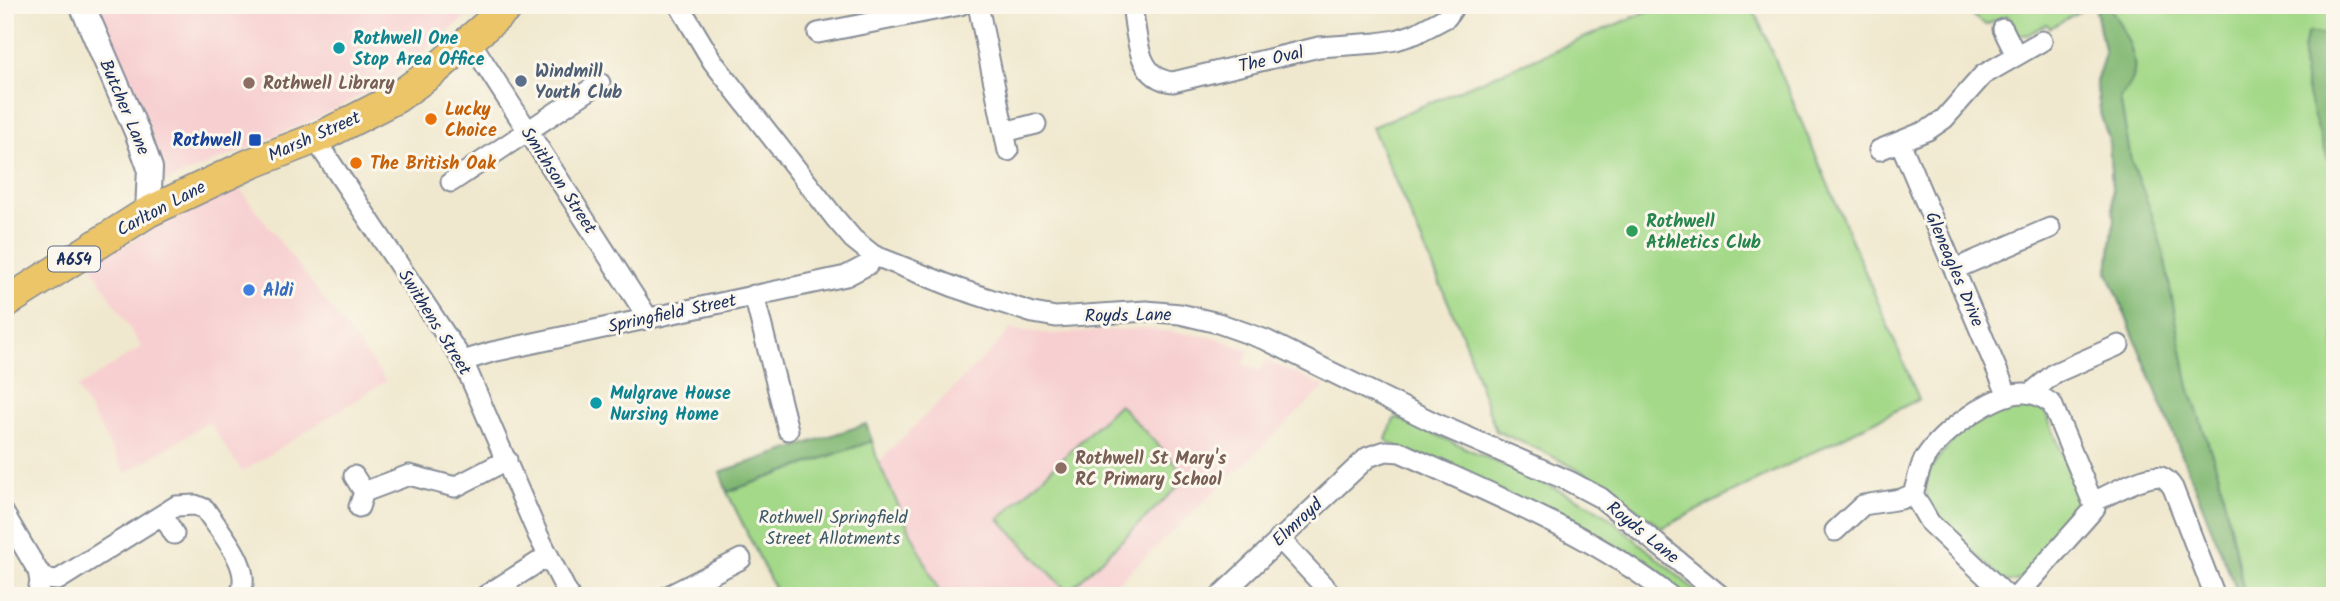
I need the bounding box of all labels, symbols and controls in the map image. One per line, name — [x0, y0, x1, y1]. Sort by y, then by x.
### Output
place label: Rothwell One Stop Area Office — [353, 25, 485, 75]
street label: The Oval — [1236, 39, 1307, 82]
marker: Rothwell One Stop Area Office — [331, 40, 347, 56]
street label: Butcher Lane — [90, 55, 157, 160]
place label: Windmill Youth Club — [535, 58, 622, 108]
place label: Rothwell Library — [263, 70, 395, 99]
marker: Windmill Youth Club — [513, 73, 529, 89]
marker: Rothwell Library — [241, 75, 257, 91]
place label: Lucky Choice — [445, 96, 497, 146]
street label: Marsh Street — [264, 104, 367, 171]
marker: Lucky Choice — [423, 111, 439, 127]
street label: Smithson Street — [512, 121, 604, 241]
place label: Rothwell — [173, 127, 241, 156]
marker: Rothwell — [247, 132, 263, 148]
place label: The British Oak — [370, 150, 497, 179]
marker: The British Oak — [348, 155, 364, 171]
street label: Carlton Lane — [112, 174, 212, 245]
street label: Gleneagles Drive — [1916, 207, 1991, 332]
place label: Rothwell Athletics Club — [1646, 208, 1761, 258]
marker: Rothwell Athletics Club — [1624, 223, 1640, 239]
road number: A654 — [48, 246, 100, 272]
street label: Swithens Street — [389, 264, 479, 383]
place label: Aldi — [263, 277, 294, 306]
marker: Aldi — [241, 282, 257, 298]
street label: Springfield Street — [606, 287, 740, 342]
street label: Royds Lane — [1084, 301, 1172, 332]
place label: Mulgrave House Nursing Home — [610, 380, 731, 430]
marker: Mulgrave House Nursing Home — [588, 395, 604, 411]
place label: Rothwell St Mary's RC Primary School — [1075, 445, 1227, 495]
marker: Rothwell St Mary's RC Primary School — [1053, 460, 1069, 476]
street label: Elmroyd — [1266, 491, 1331, 554]
street label: Royds Lane — [1599, 495, 1685, 572]
park label: Rothwell Springfield Street Allotments — [758, 504, 909, 554]

